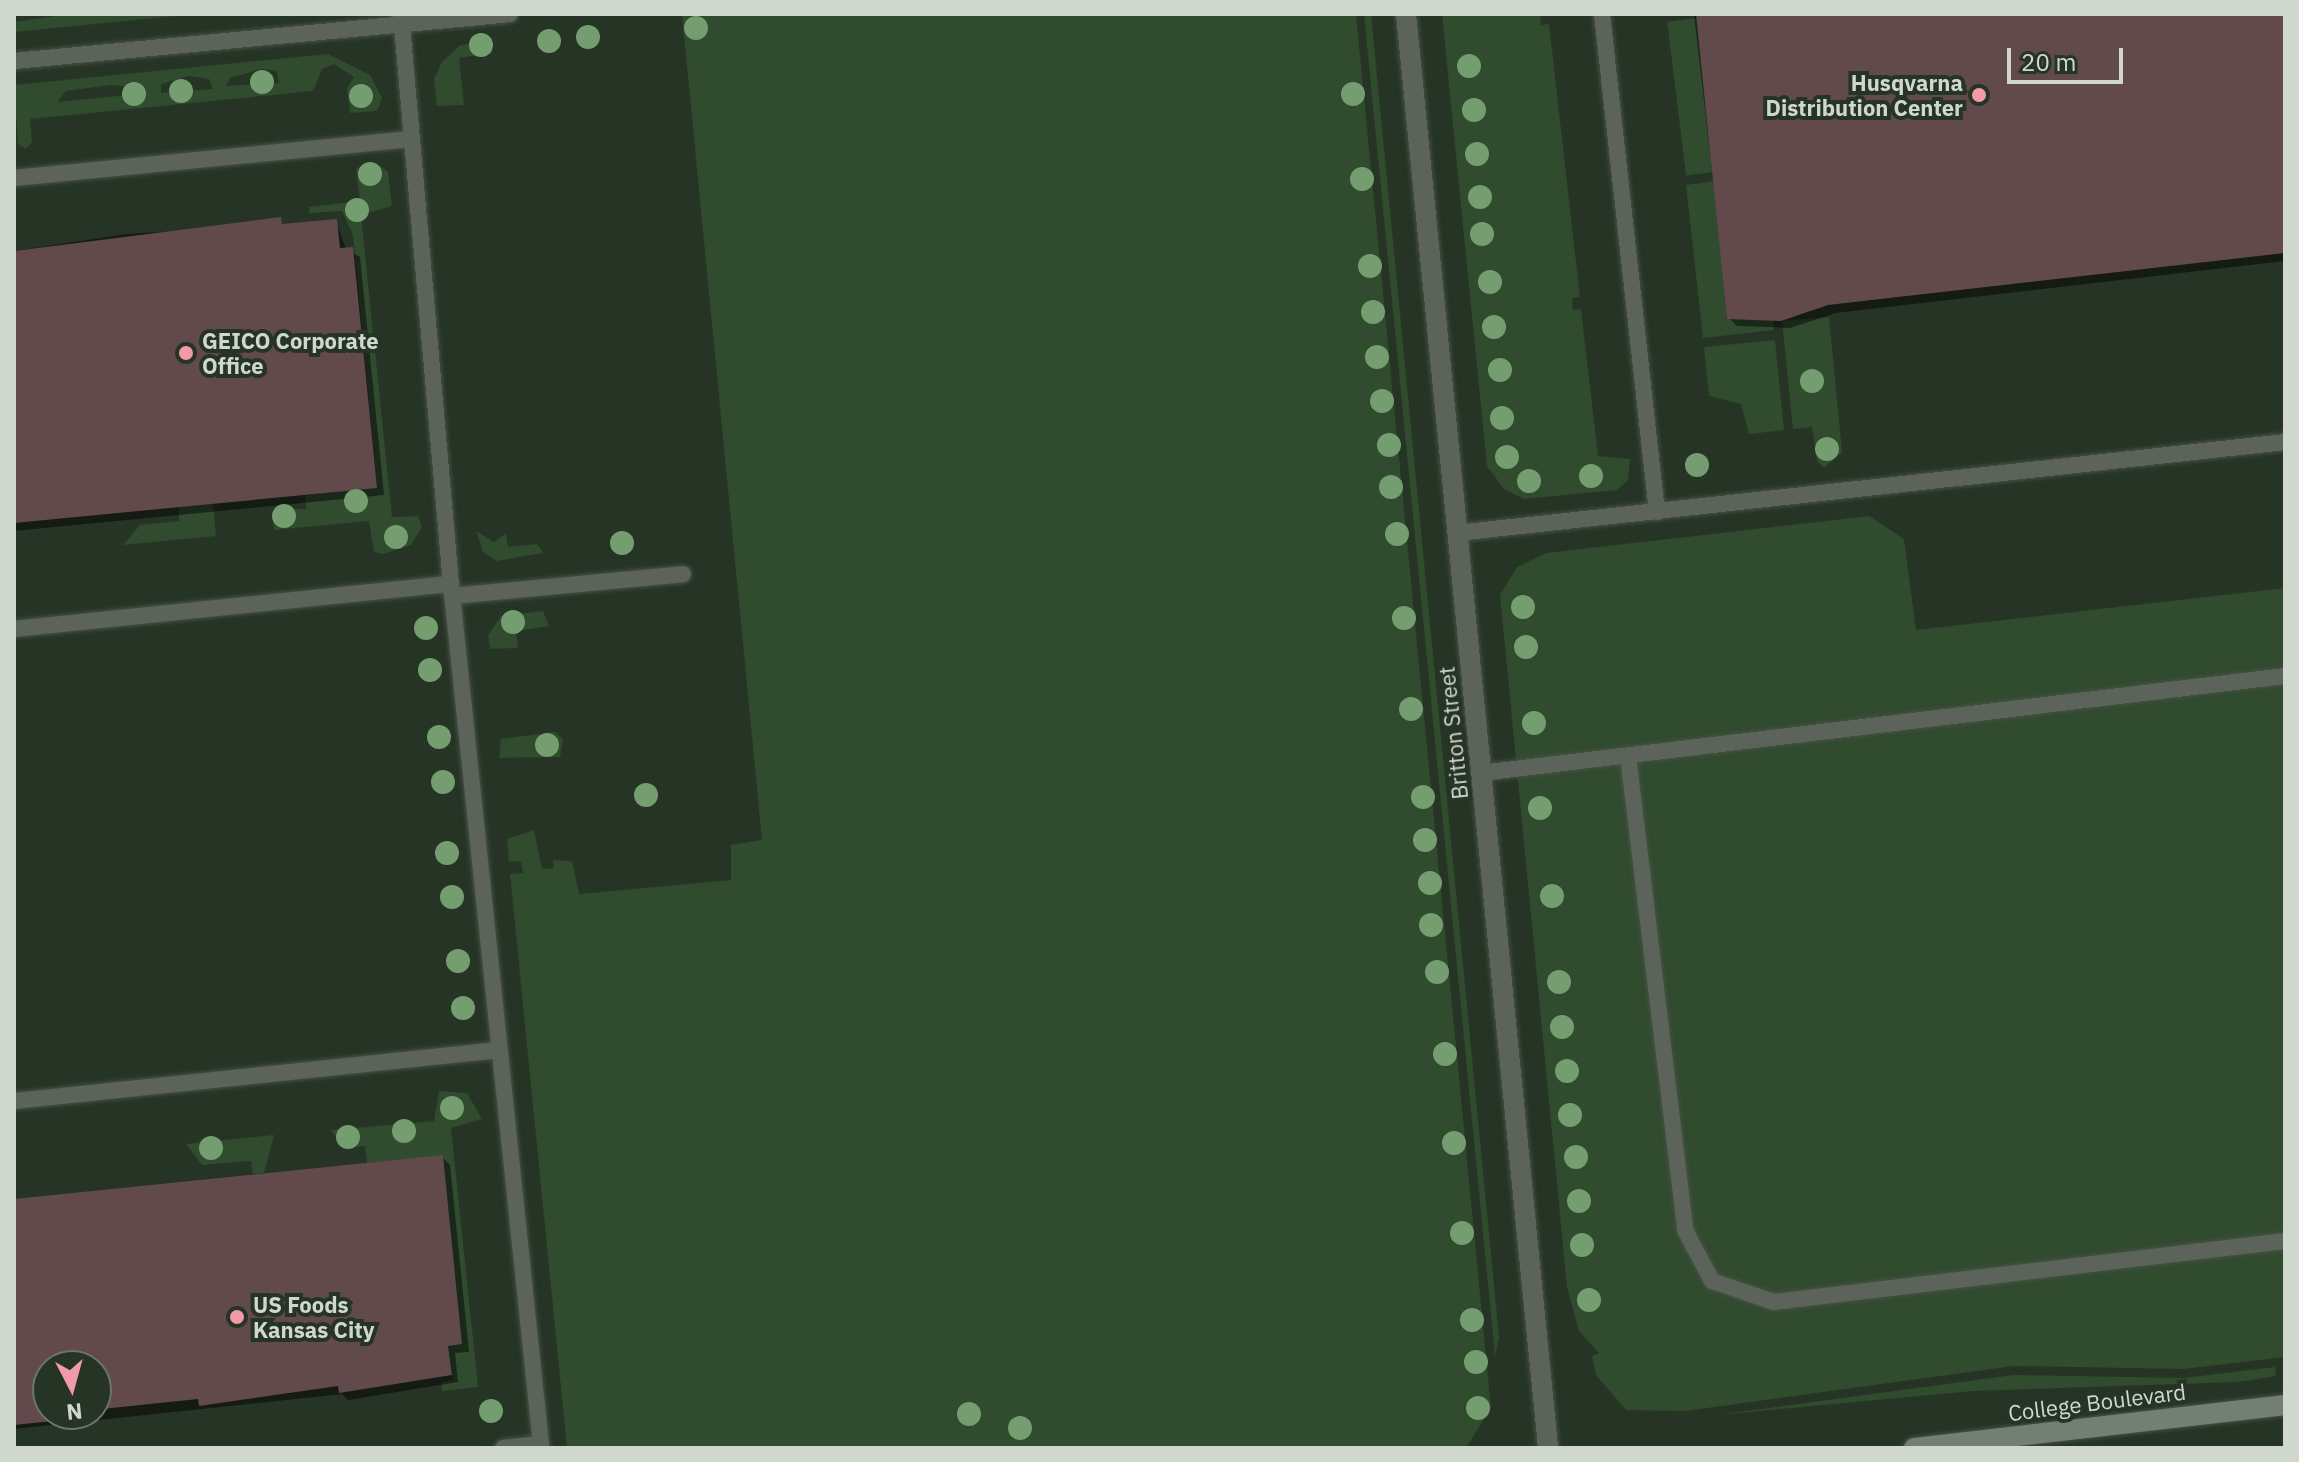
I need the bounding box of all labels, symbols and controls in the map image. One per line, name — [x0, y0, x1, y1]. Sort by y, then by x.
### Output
scale bar — [2011, 32, 2127, 82]
text: 20 m — [2021, 46, 2076, 78]
place label: Husqvarna Distribution Center — [1766, 69, 1963, 120]
marker: Husqvarna Distribution Center — [1970, 86, 1988, 104]
place label: GEICO Corporate Office — [202, 327, 379, 378]
marker: GEICO Corporate Office — [177, 344, 195, 362]
street label: Britton Street — [1433, 665, 1473, 801]
place label: US Foods Kansas City — [253, 1291, 374, 1342]
marker: US Foods Kansas City — [228, 1308, 246, 1326]
north arrow — [32, 1350, 112, 1430]
street label: College Boulevard — [2007, 1378, 2187, 1426]
text: N — [65, 1397, 84, 1428]

